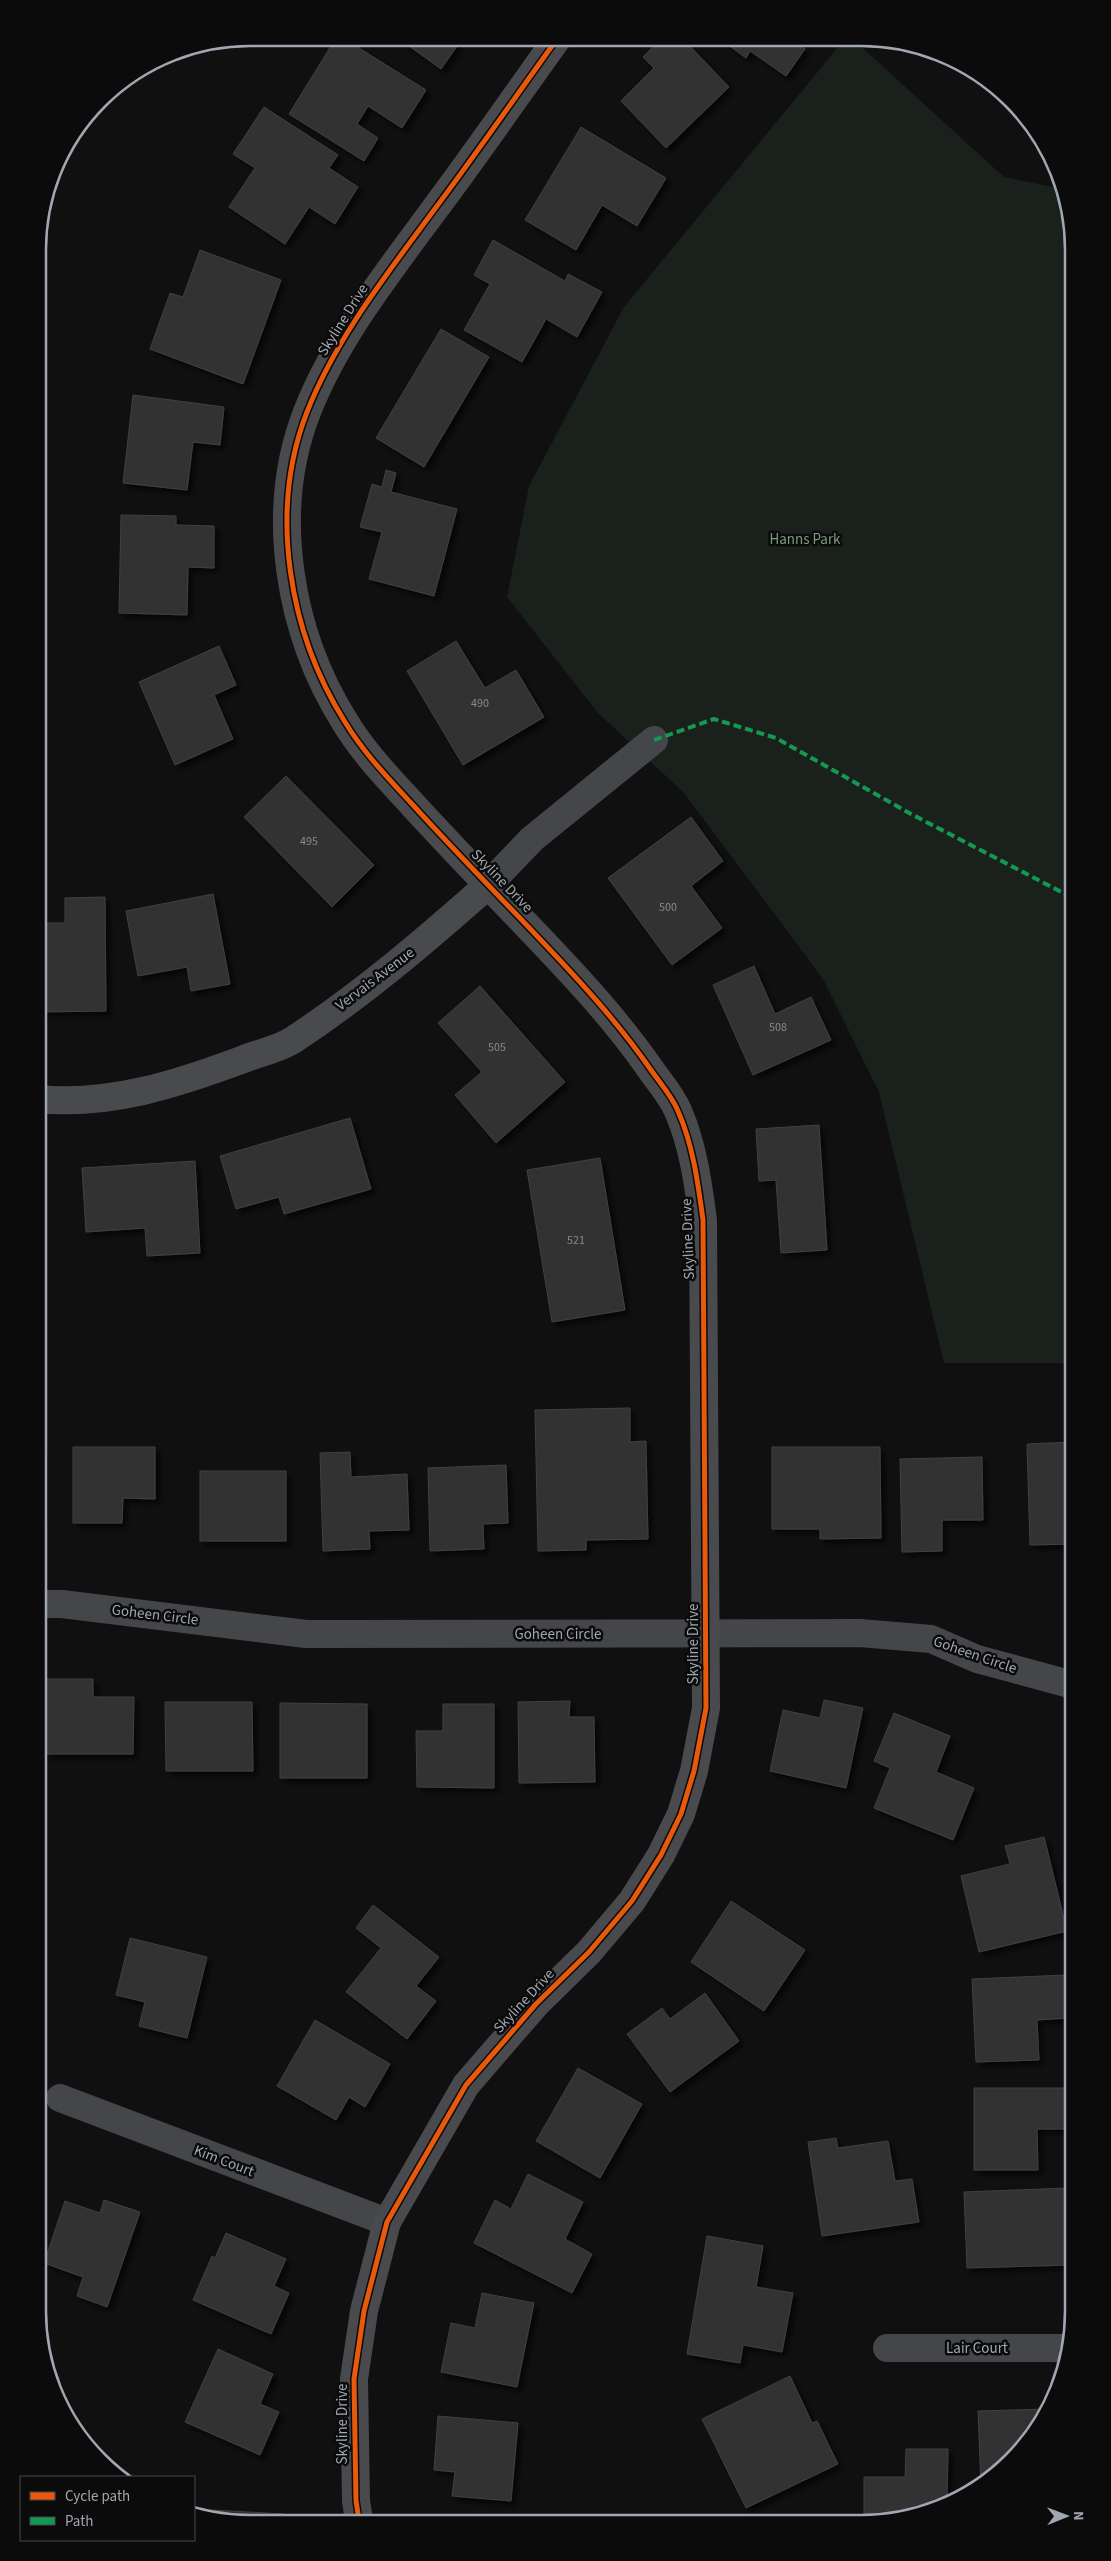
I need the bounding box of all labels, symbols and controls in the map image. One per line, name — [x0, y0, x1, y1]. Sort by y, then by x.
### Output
street label: Skyline Drive — [313, 280, 373, 360]
park label: Hanns Park — [769, 529, 841, 550]
house number: 490 — [471, 695, 489, 712]
house number: 495 — [300, 833, 318, 850]
street label: Skyline Drive — [466, 845, 538, 917]
house number: 500 — [659, 899, 677, 916]
street label: Vervais Avenue — [331, 942, 419, 1016]
house number: 508 — [769, 1019, 787, 1036]
house number: 505 — [488, 1039, 506, 1056]
street label: Skyline Drive — [676, 1198, 700, 1280]
house number: 521 — [567, 1232, 585, 1249]
street label: Goheen Circle — [111, 1599, 199, 1631]
street label: Skyline Drive — [683, 1603, 704, 1685]
street label: Goheen Circle — [514, 1624, 602, 1645]
street label: Goheen Circle — [930, 1631, 1020, 1679]
street label: Skyline Drive — [489, 1964, 559, 2038]
street label: Kim Court — [191, 2140, 257, 2182]
street label: Lair Court — [946, 2338, 1008, 2359]
street label: Skyline Drive — [332, 2383, 353, 2465]
legend — [20, 2476, 195, 2541]
text: Cycle path — [65, 2486, 130, 2507]
north arrow — [1041, 2491, 1091, 2541]
text: Path — [65, 2511, 93, 2532]
text: N — [1068, 2511, 1088, 2521]

